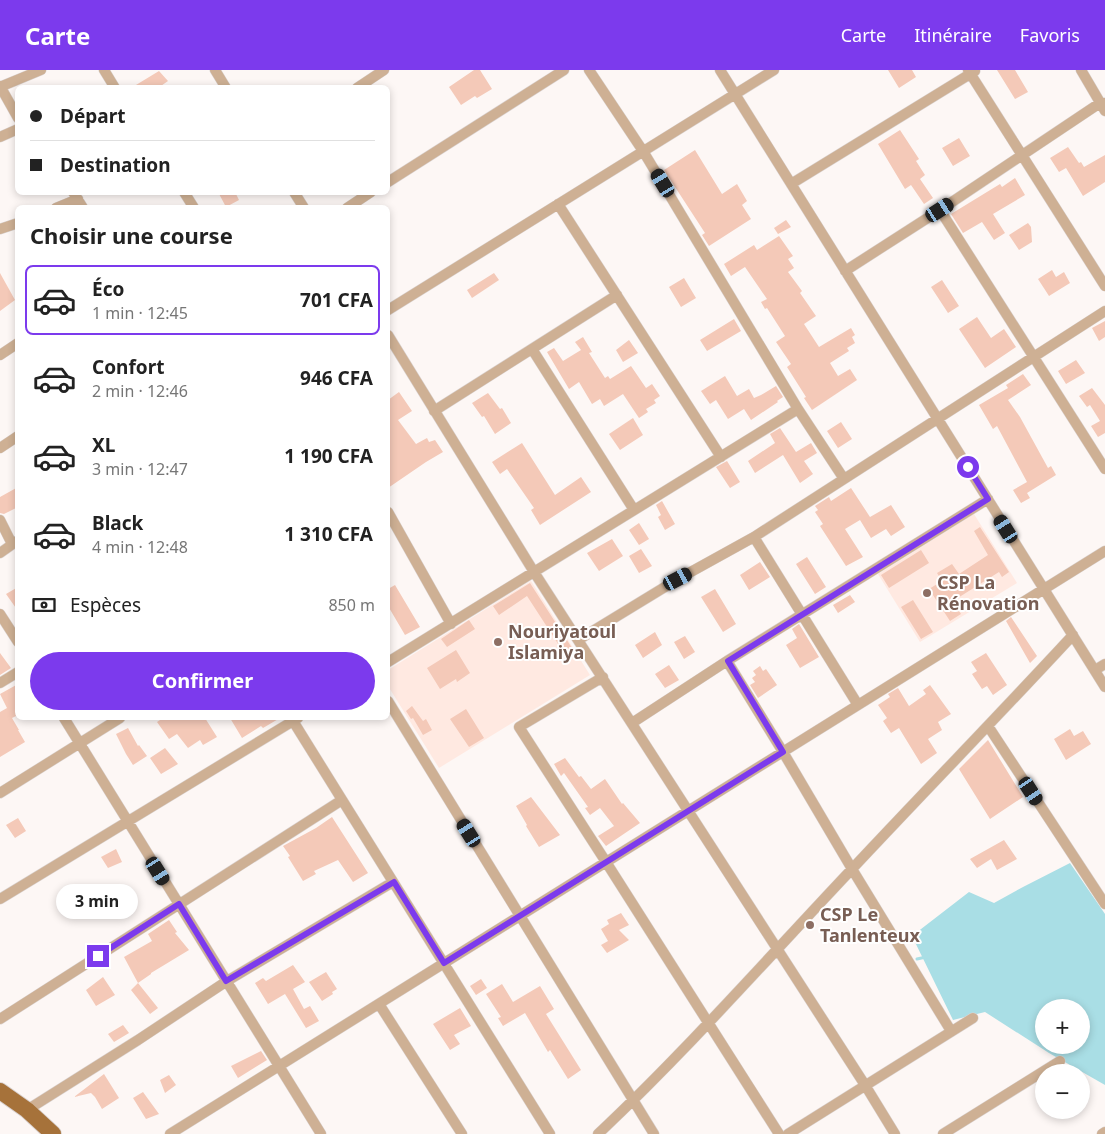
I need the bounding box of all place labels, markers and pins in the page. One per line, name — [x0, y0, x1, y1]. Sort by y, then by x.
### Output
place label: CSP La Rénovation — [937, 570, 1039, 615]
marker: CSP La Rénovation — [921, 587, 933, 599]
place label: Nouriyatoul Islamiya — [508, 619, 616, 664]
marker: Nouriyatoul Islamiya — [492, 636, 504, 648]
place label: CSP Le Tanlenteux — [820, 902, 920, 947]
marker: CSP Le Tanlenteux — [804, 919, 816, 931]

